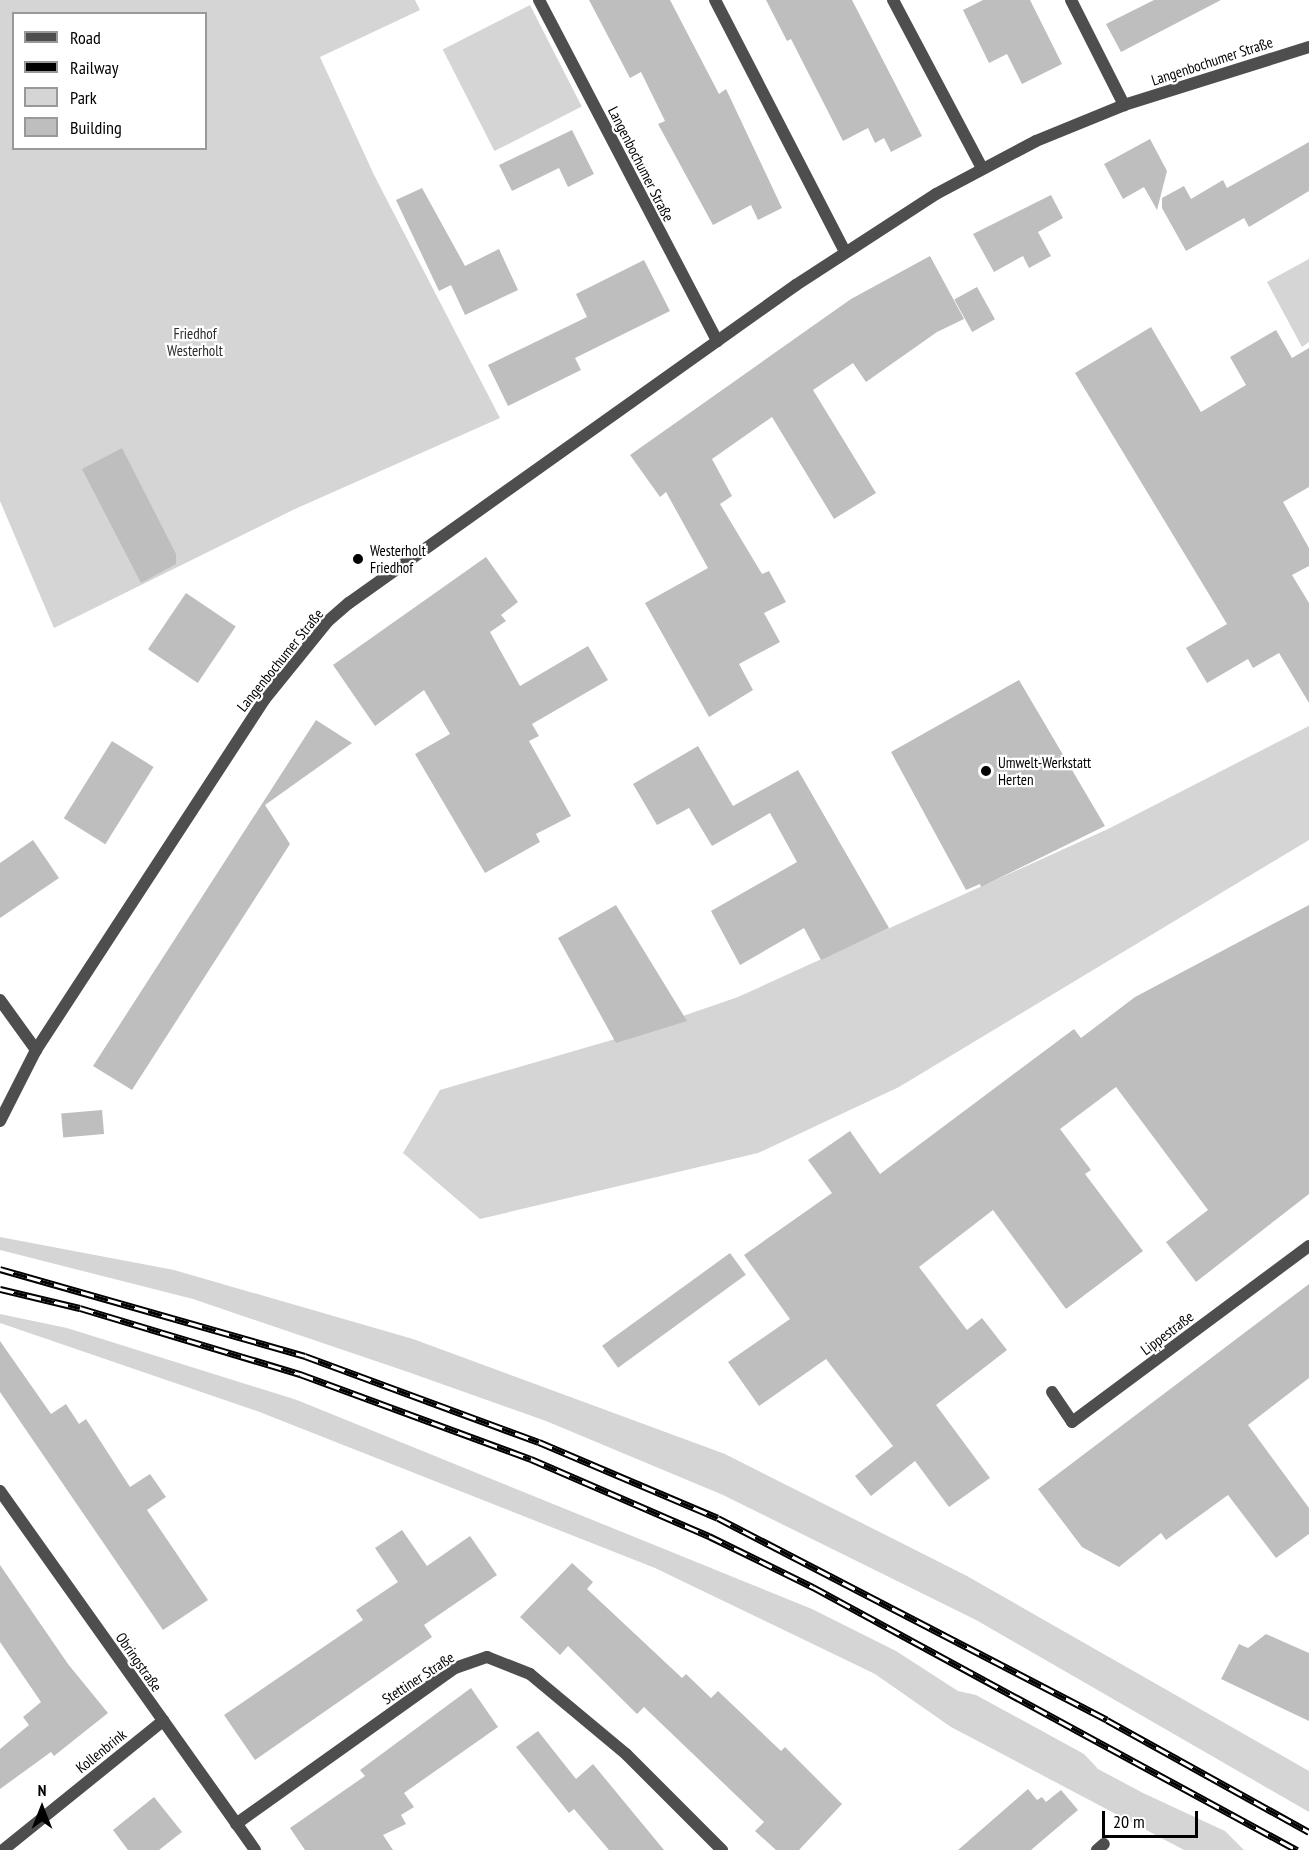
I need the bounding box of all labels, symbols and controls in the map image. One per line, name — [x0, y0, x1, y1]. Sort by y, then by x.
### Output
legend — [12, 12, 207, 150]
text: Road — [70, 26, 101, 49]
street label: Langenbochumer Straße — [1149, 33, 1275, 89]
text: Railway — [70, 56, 119, 79]
text: Park — [70, 86, 97, 109]
street label: Langenbochumer Straße — [604, 103, 678, 225]
text: Building — [70, 116, 122, 139]
park label: Friedhof Westerholt — [167, 324, 223, 359]
place label: Westerholt Friedhof — [370, 541, 426, 576]
marker: Westerholt Friedhof — [351, 552, 365, 566]
street label: Langenbochumer Straße — [233, 605, 327, 715]
place label: Umwelt-Werkstatt Herten — [998, 753, 1091, 788]
marker: Umwelt-Werkstatt Herten — [979, 764, 993, 778]
street label: Lippestraße — [1137, 1307, 1197, 1359]
street label: Obringstraße — [112, 1629, 166, 1695]
street label: Stettiner Straße — [379, 1648, 457, 1708]
street label: Kollenbrink — [72, 1725, 130, 1777]
north arrow — [12, 1778, 72, 1838]
text: N — [38, 1780, 46, 1800]
scale bar — [1105, 1799, 1201, 1837]
text: 20 m — [1113, 1810, 1145, 1833]

